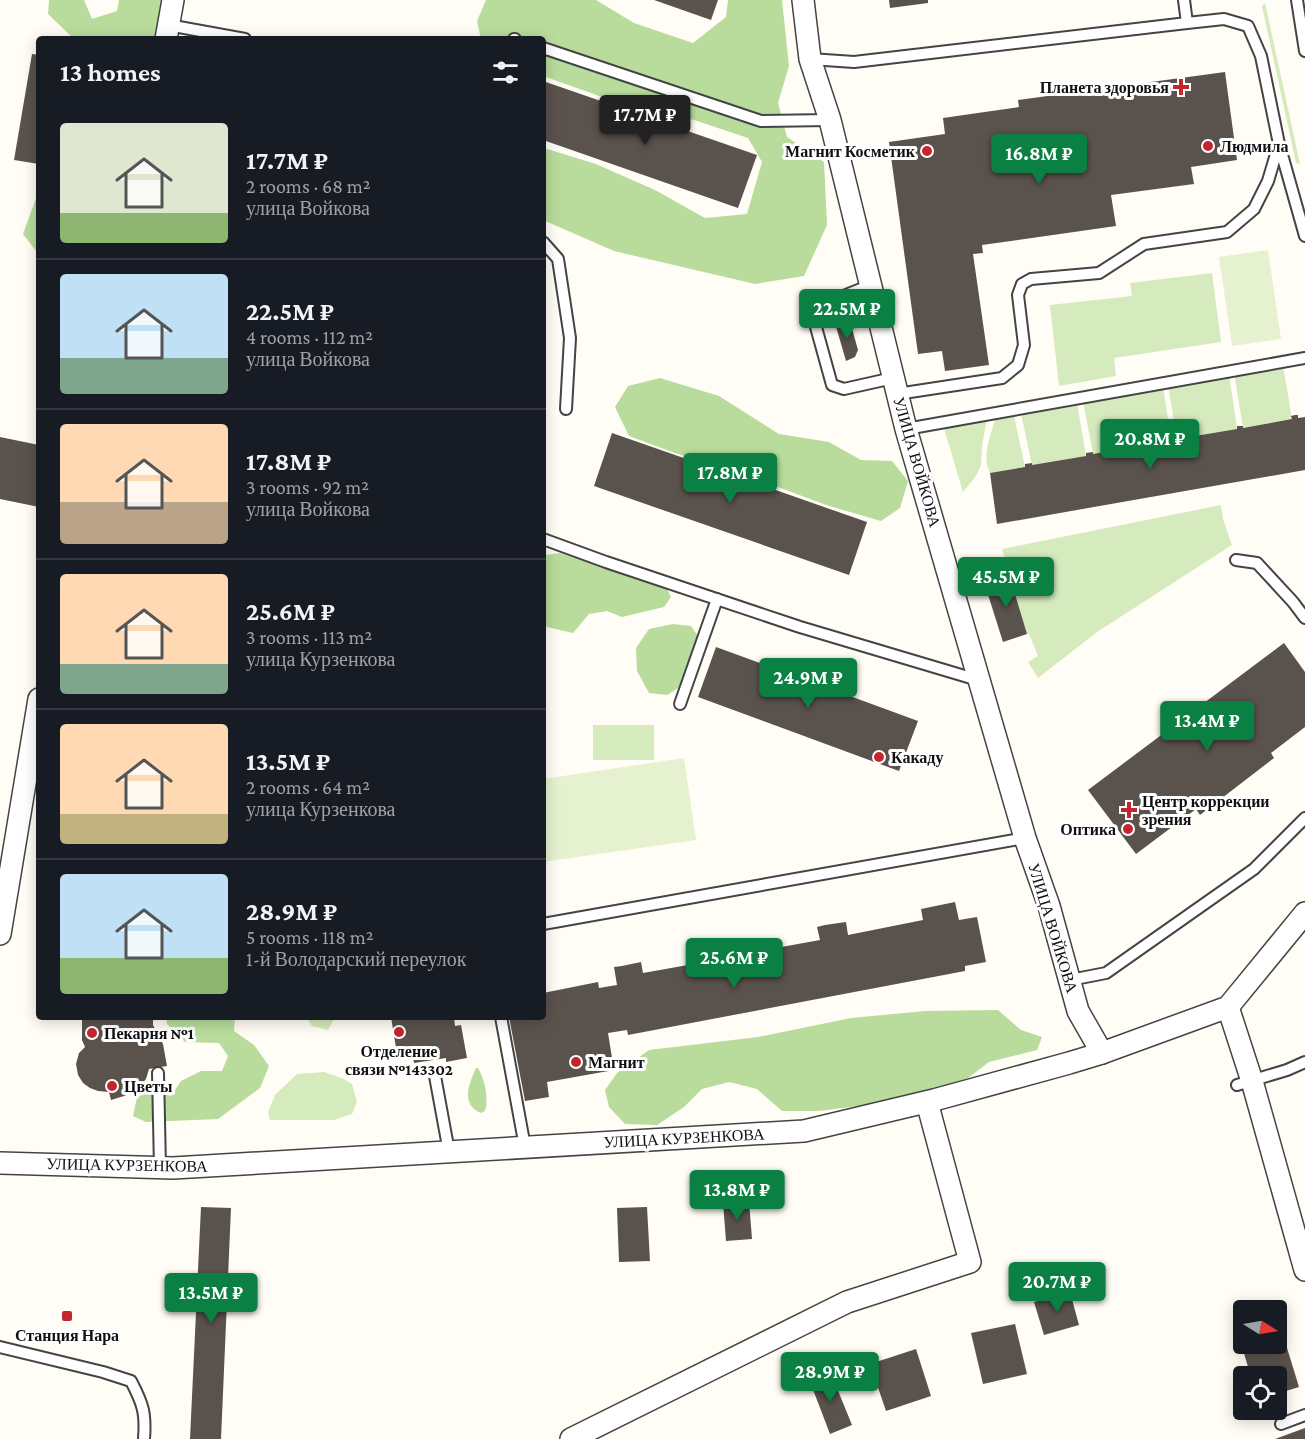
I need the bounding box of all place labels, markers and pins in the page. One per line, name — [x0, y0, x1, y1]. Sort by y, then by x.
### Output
place label: Планета здоровья — [1040, 79, 1169, 97]
marker: Планета здоровья — [1174, 80, 1188, 94]
pin: 17.7M ₽ — [590, 95, 700, 146]
pin: 16.8M ₽ — [984, 134, 1094, 185]
place label: Людмила — [1220, 138, 1288, 155]
marker: Людмила — [1201, 139, 1215, 153]
place label: Магнит Косметик — [785, 143, 916, 160]
marker: Магнит Косметик — [920, 144, 934, 158]
pin: 22.5M ₽ — [792, 289, 902, 340]
pin: 20.8M ₽ — [1095, 419, 1205, 470]
pin: 17.8M ₽ — [675, 453, 785, 504]
pin: 45.5M ₽ — [951, 557, 1061, 608]
pin: 24.9M ₽ — [753, 658, 863, 709]
pin: 13.4M ₽ — [1152, 701, 1262, 752]
place label: Какаду — [891, 749, 943, 767]
marker: Какаду — [872, 750, 886, 764]
place label: Центр коррекции зрения — [1142, 793, 1270, 829]
marker: Центр коррекции зрения — [1120, 801, 1138, 819]
place label: Оптика — [1060, 821, 1116, 838]
marker: Оптика — [1121, 822, 1135, 836]
pin: 25.6M ₽ — [679, 938, 789, 989]
place label: Пекарня №1 — [104, 1025, 194, 1043]
marker: Отделение связи №143302 — [392, 1025, 406, 1039]
marker: Пекарня №1 — [85, 1026, 99, 1040]
place label: Отделение связи №143302 — [345, 1043, 453, 1078]
place label: Магнит — [588, 1054, 645, 1071]
marker: Магнит — [569, 1055, 583, 1069]
place label: Цветы — [124, 1078, 173, 1096]
marker: Цветы — [105, 1079, 119, 1093]
pin: 13.8M ₽ — [682, 1170, 792, 1221]
pin: 20.7M ₽ — [1002, 1262, 1112, 1313]
pin: 13.5M ₽ — [156, 1273, 266, 1324]
marker: Станция Нара — [60, 1309, 74, 1323]
place label: Станция Нара — [15, 1327, 119, 1345]
pin: 28.9M ₽ — [775, 1352, 885, 1403]

